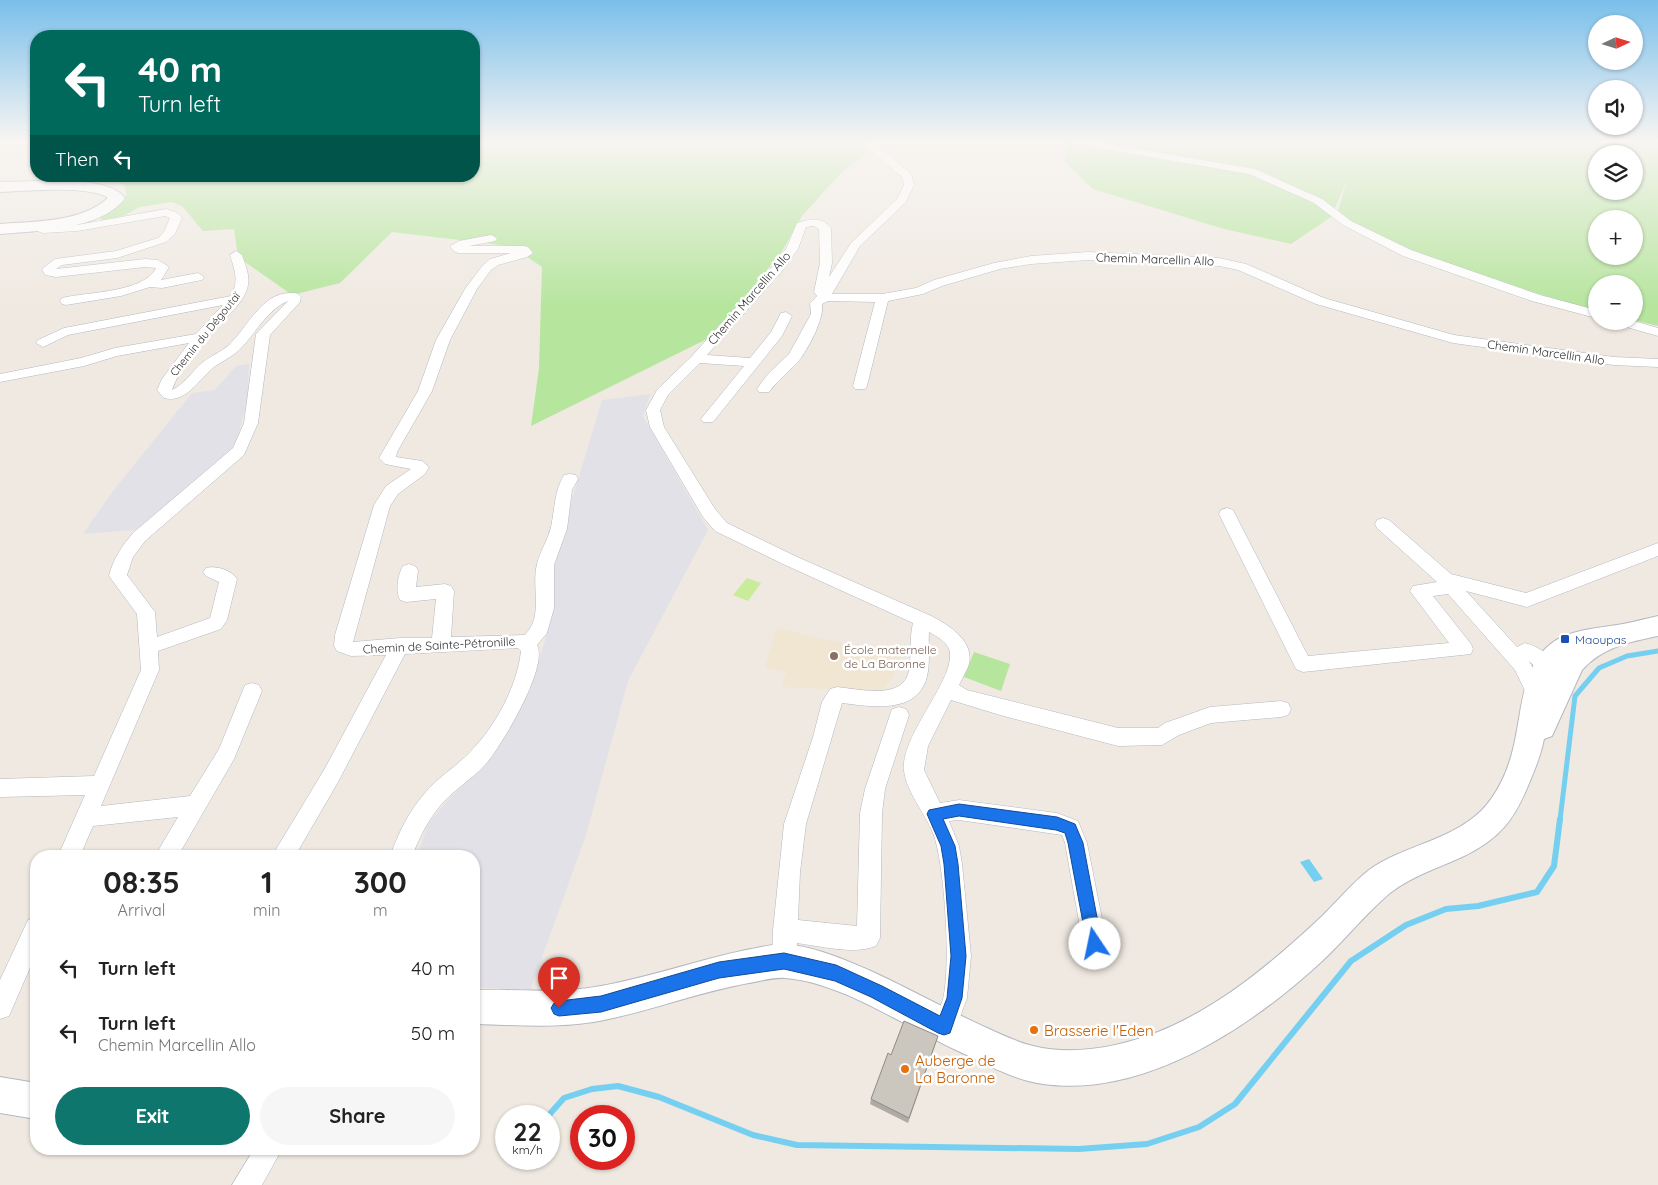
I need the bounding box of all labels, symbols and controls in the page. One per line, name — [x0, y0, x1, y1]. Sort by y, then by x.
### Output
north arrow — [1588, 15, 1642, 70]
map controls — [1588, 15, 1643, 330]
text: 40 m — [138, 47, 222, 91]
icon: left — [55, 50, 120, 115]
button: sound — [1588, 80, 1643, 135]
text: Turn left — [138, 90, 221, 118]
icon: left — [109, 145, 137, 173]
button: layers — [1588, 145, 1643, 200]
text: Then — [55, 147, 99, 171]
button: + — [1588, 210, 1643, 265]
street label: Chemin Marcellin Allo — [704, 248, 794, 348]
street label: Chemin Marcellin Allo — [1096, 249, 1214, 269]
button: − — [1588, 275, 1643, 330]
street label: Chemin du Dégoutaï — [167, 289, 244, 379]
street label: Chemin Marcellin Allo — [1486, 336, 1606, 368]
place label: Maoupas — [1575, 632, 1627, 647]
marker: Maoupas — [1559, 633, 1571, 645]
street label: Chemin de Sainte-Pétronille — [362, 634, 516, 656]
place label: École maternelle de La Baronne — [844, 642, 937, 671]
marker: École maternelle de La Baronne — [828, 650, 840, 662]
text: 08:35 — [103, 863, 180, 901]
text: 1 — [261, 863, 273, 901]
text: 300 — [354, 863, 407, 901]
text: Arrival — [118, 900, 166, 920]
text: min — [253, 900, 280, 920]
text: m — [373, 900, 387, 920]
position arrow — [1068, 917, 1120, 969]
icon: left — [55, 954, 83, 982]
text: Turn left — [98, 956, 176, 980]
text: 40 m — [411, 956, 455, 980]
pin — [538, 957, 580, 1008]
icon: arrive — [545, 964, 573, 992]
text: Turn left — [98, 1011, 176, 1035]
icon: left — [55, 1019, 83, 1047]
text: 50 m — [411, 1021, 455, 1045]
place label: Brasserie l'Eden — [1044, 1021, 1154, 1040]
marker: Brasserie l'Eden — [1028, 1024, 1040, 1036]
text: Chemin Marcellin Allo — [98, 1035, 256, 1055]
place label: Auberge de La Baronne — [915, 1051, 995, 1087]
marker: Auberge de La Baronne — [899, 1063, 911, 1075]
button: Exit — [55, 1087, 250, 1145]
button: Share — [260, 1087, 455, 1145]
speed limit sign: 30 — [570, 1105, 635, 1170]
text: 22 — [513, 1116, 542, 1147]
text: km/h — [512, 1142, 543, 1157]

